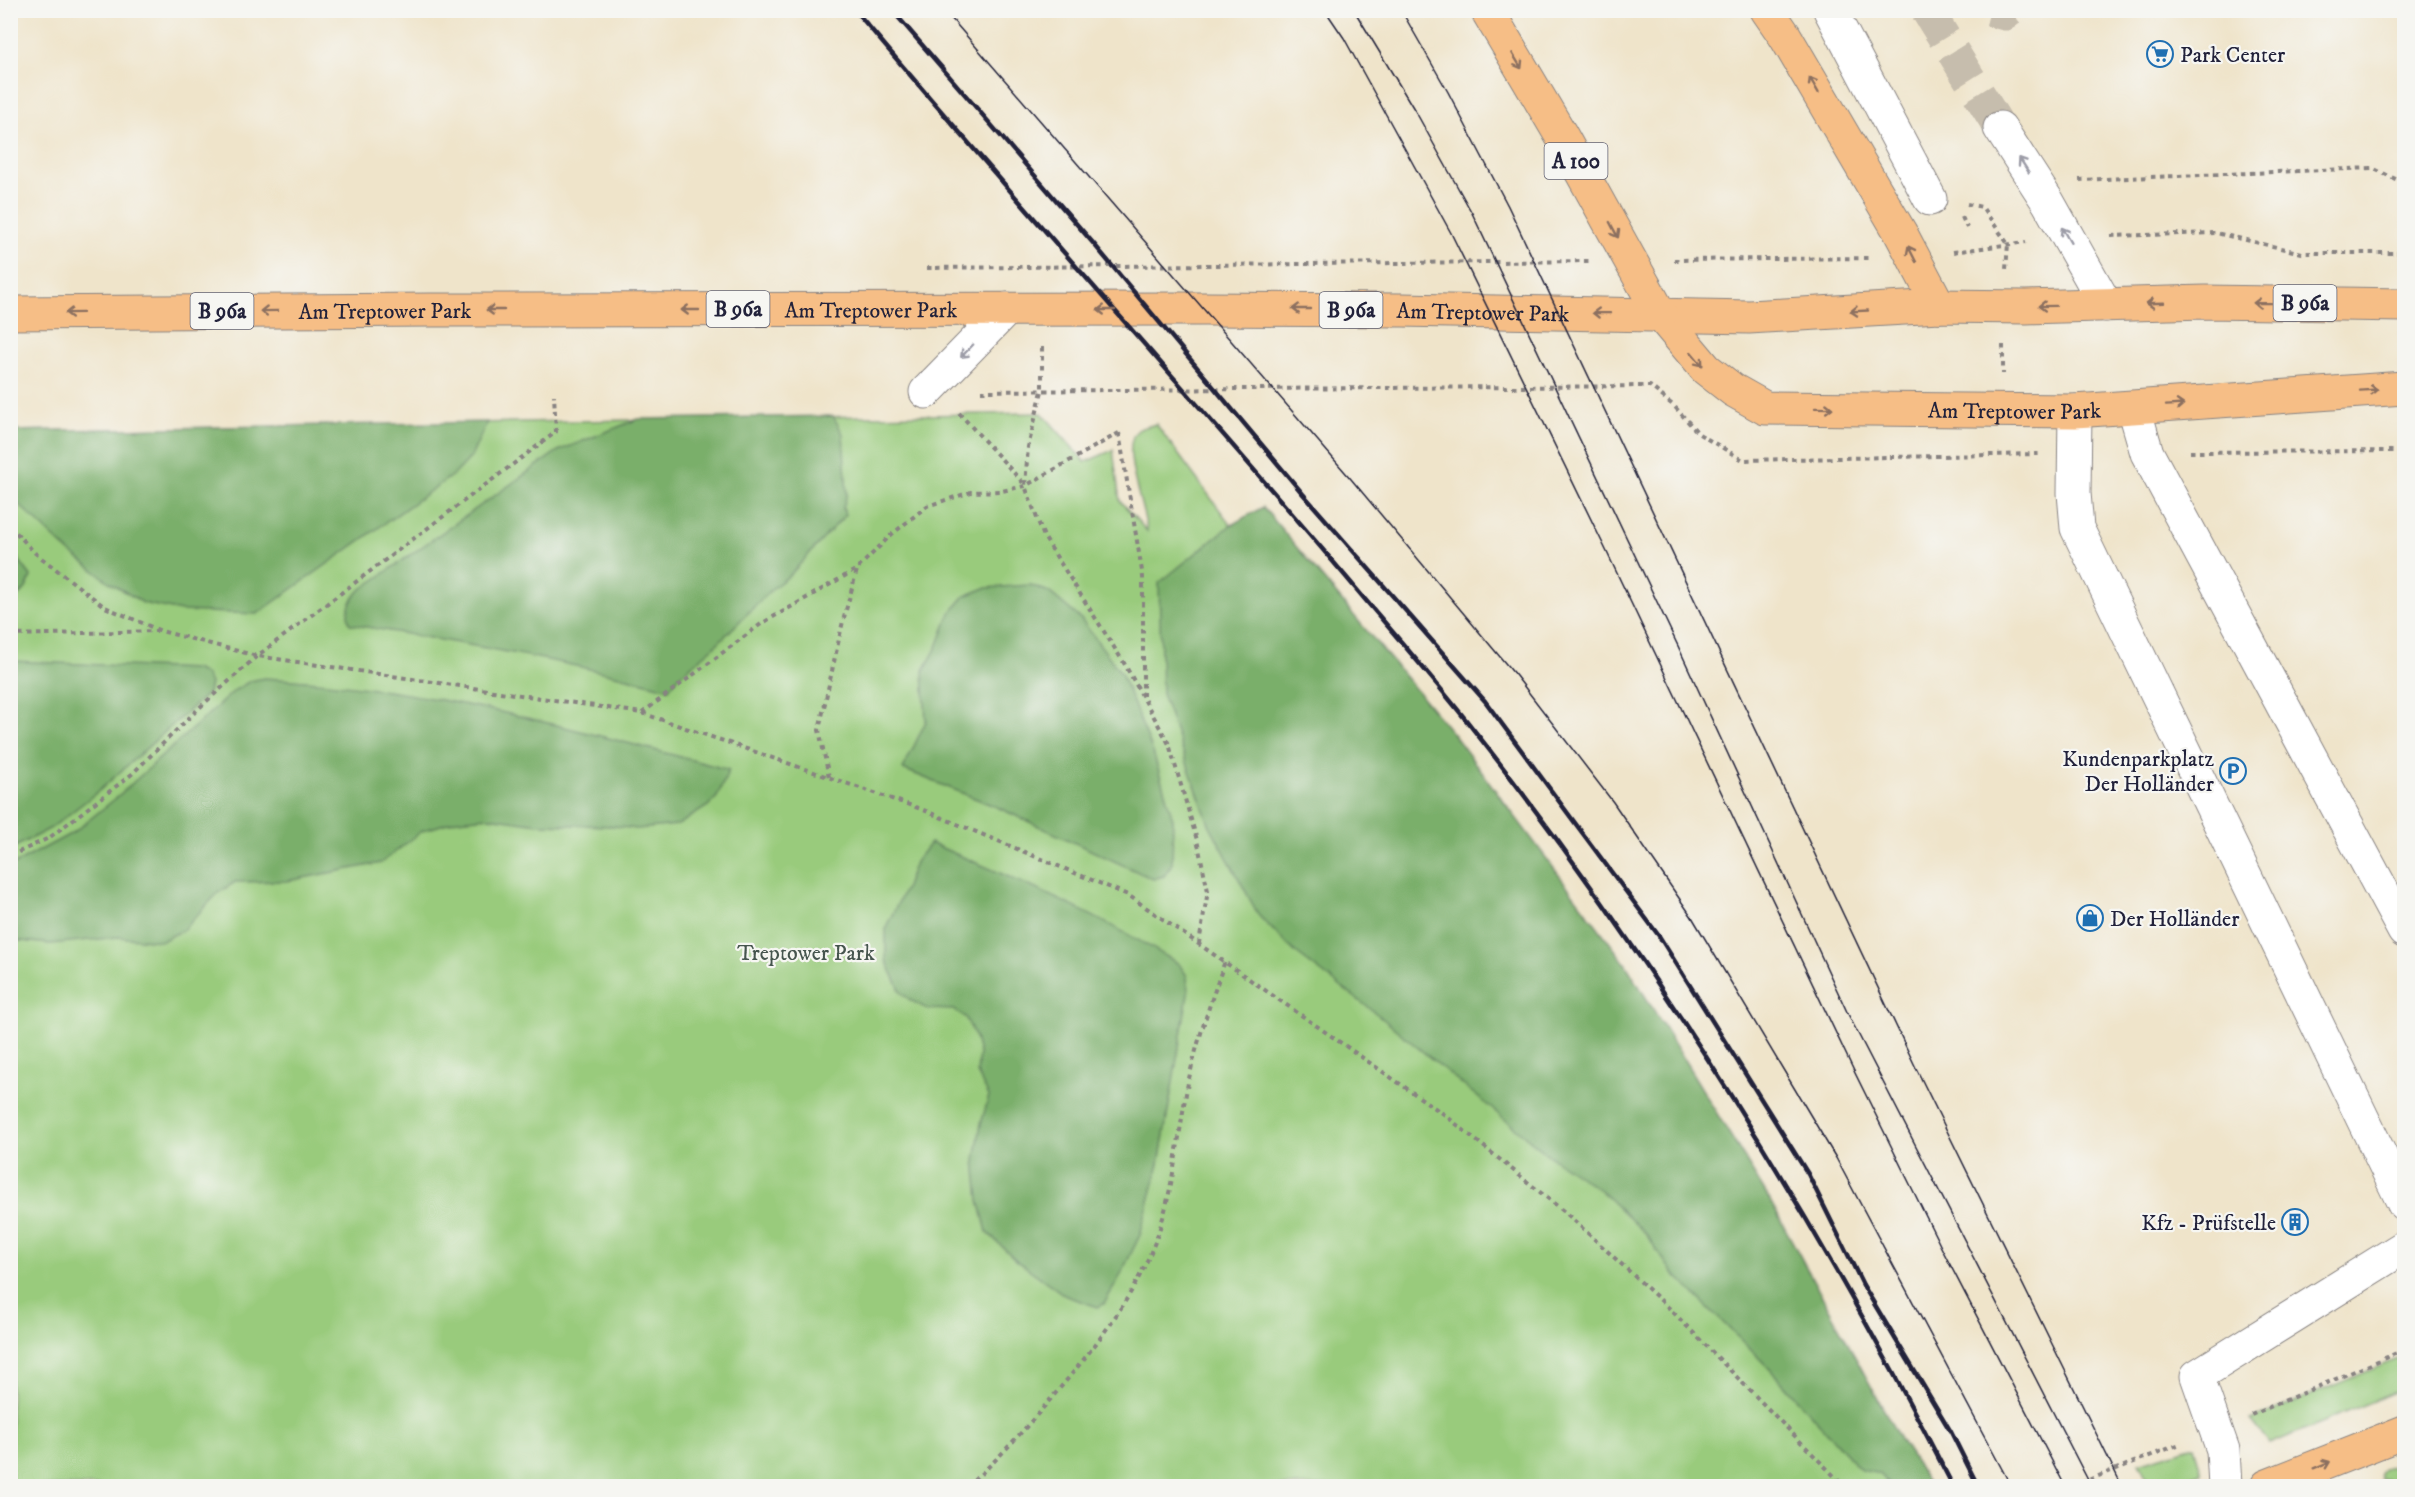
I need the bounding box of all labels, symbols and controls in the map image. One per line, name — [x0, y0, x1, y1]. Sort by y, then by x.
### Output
supermarket icon: Park Center — [2145, 39, 2175, 69]
place label: Park Center — [2180, 42, 2286, 69]
one-way arrow — [1511, 52, 1523, 69]
one-way arrow — [1808, 77, 1820, 94]
road number: A 100 — [1544, 143, 1608, 179]
one-way arrow — [2017, 157, 2029, 174]
one-way arrow — [1608, 221, 1620, 238]
one-way arrow — [2060, 227, 2072, 244]
one-way arrow — [1905, 246, 1917, 264]
road number: B 96a — [2274, 285, 2336, 321]
road number: B 96a — [706, 291, 770, 327]
road number: B 96a — [1320, 292, 1382, 328]
road number: B 96a — [190, 293, 254, 329]
street label: Am Treptower Park — [784, 297, 958, 325]
one-way arrow — [2146, 297, 2166, 309]
one-way arrow — [2253, 297, 2273, 308]
street label: Am Treptower Park — [298, 298, 472, 326]
street label: Am Treptower Park — [1396, 298, 1570, 328]
one-way arrow — [2038, 300, 2058, 312]
one-way arrow — [1292, 303, 1312, 315]
one-way arrow — [486, 304, 506, 316]
one-way arrow — [681, 304, 701, 315]
one-way arrow — [1097, 304, 1117, 316]
one-way arrow — [260, 305, 280, 317]
one-way arrow — [1850, 305, 1870, 316]
one-way arrow — [65, 307, 85, 318]
one-way arrow — [1592, 308, 1612, 319]
one-way arrow — [960, 343, 974, 358]
one-way arrow — [1691, 351, 1704, 367]
one-way arrow — [2359, 384, 2379, 395]
street label: Am Treptower Park — [1928, 397, 2102, 426]
one-way arrow — [2164, 399, 2184, 410]
one-way arrow — [1813, 402, 1833, 414]
place label: Kundenparkplatz Der Holländer — [2062, 746, 2215, 798]
parking icon: Kundenparkplatz Der Holländer — [2218, 756, 2248, 786]
shop icon: Der Holländer — [2075, 903, 2105, 933]
place label: Der Holländer — [2110, 906, 2240, 933]
park label: Treptower Park — [737, 940, 875, 967]
building icon: Kfz - Prüfstelle — [2280, 1207, 2310, 1237]
place label: Kfz - Prüfstelle — [2141, 1210, 2276, 1237]
one-way arrow — [2312, 1459, 2331, 1470]

